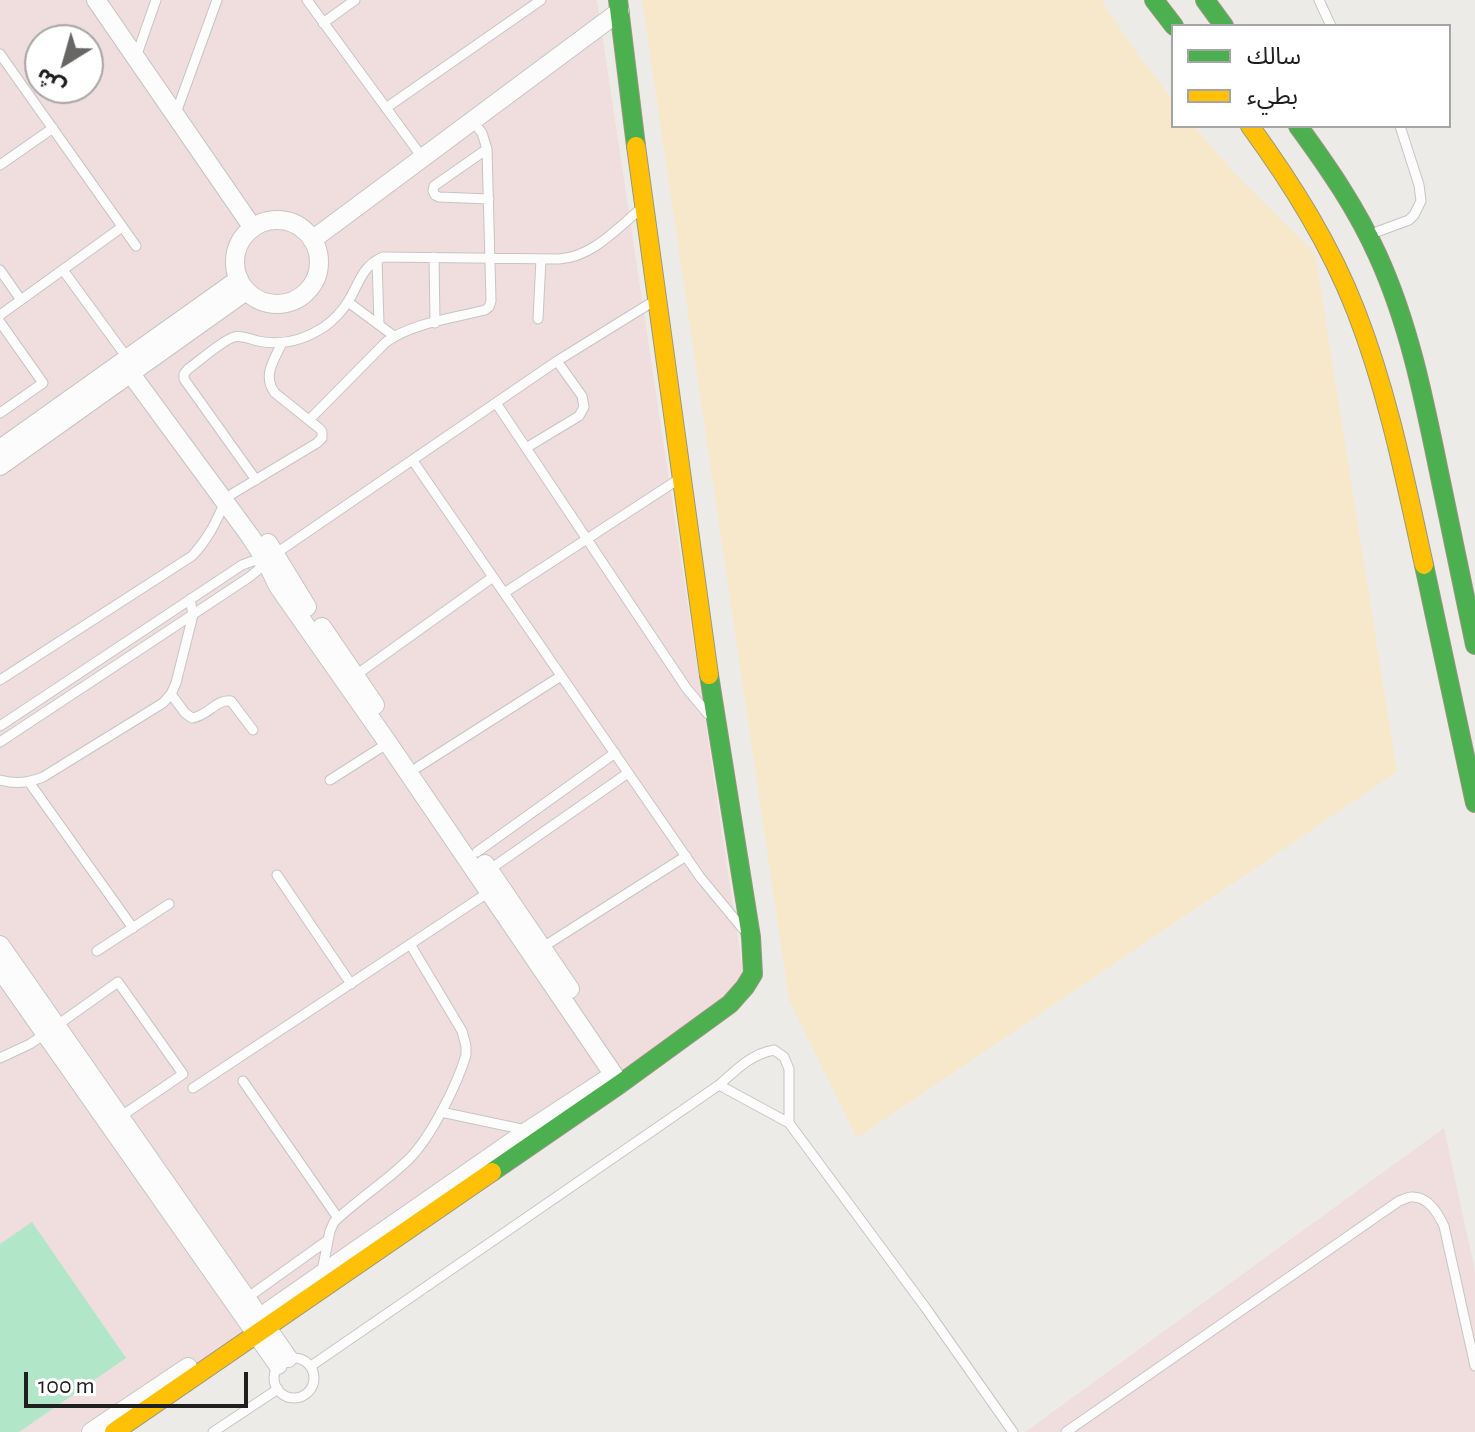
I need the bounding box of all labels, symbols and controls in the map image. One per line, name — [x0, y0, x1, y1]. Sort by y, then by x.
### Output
north arrow — [24, 24, 104, 104]
legend — [1171, 24, 1451, 128]
text: سالك — [1247, 45, 1301, 69]
text: ش — [32, 64, 69, 99]
text: بطيء — [1247, 85, 1298, 109]
scale bar — [28, 1356, 252, 1406]
text: 100 m — [38, 1374, 95, 1398]

